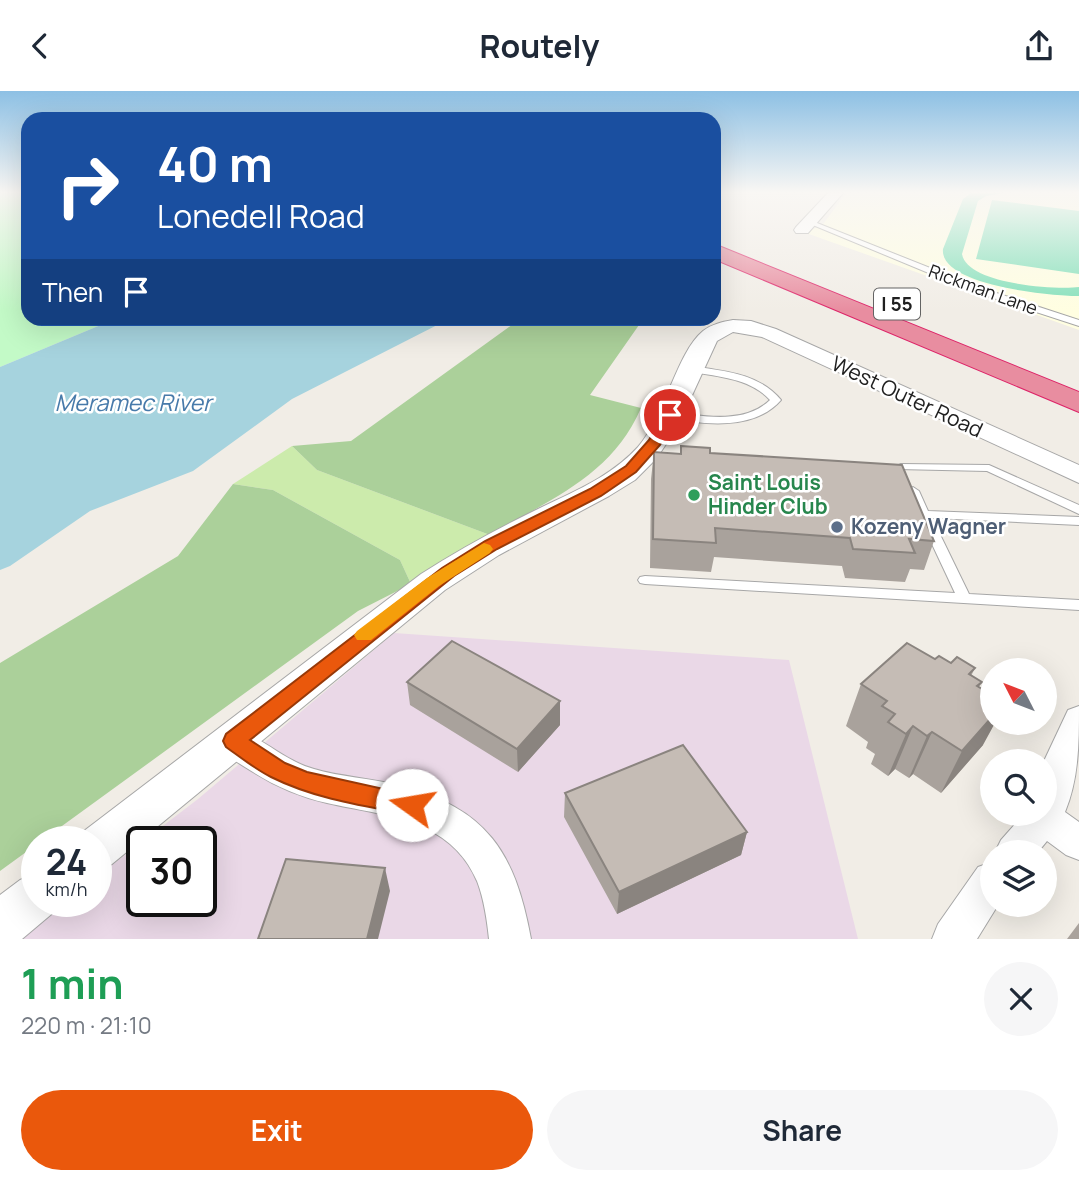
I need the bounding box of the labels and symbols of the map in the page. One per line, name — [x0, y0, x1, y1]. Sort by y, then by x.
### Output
street label: Rickman Lane — [926, 258, 1041, 320]
road number: I 55 — [874, 288, 920, 319]
street label: West Outer Road — [827, 349, 988, 443]
pin — [640, 385, 700, 445]
water label: Meramec River — [55, 386, 214, 418]
place label: Saint Louis Hinder Club — [708, 468, 828, 520]
marker: Saint Louis Hinder Club — [686, 487, 702, 503]
place label: Kozeny Wagner — [851, 512, 1006, 540]
marker: Kozeny Wagner — [829, 519, 845, 535]
north arrow — [980, 658, 1057, 735]
position arrow — [375, 768, 449, 842]
speed limit sign: 30 — [126, 826, 217, 917]

